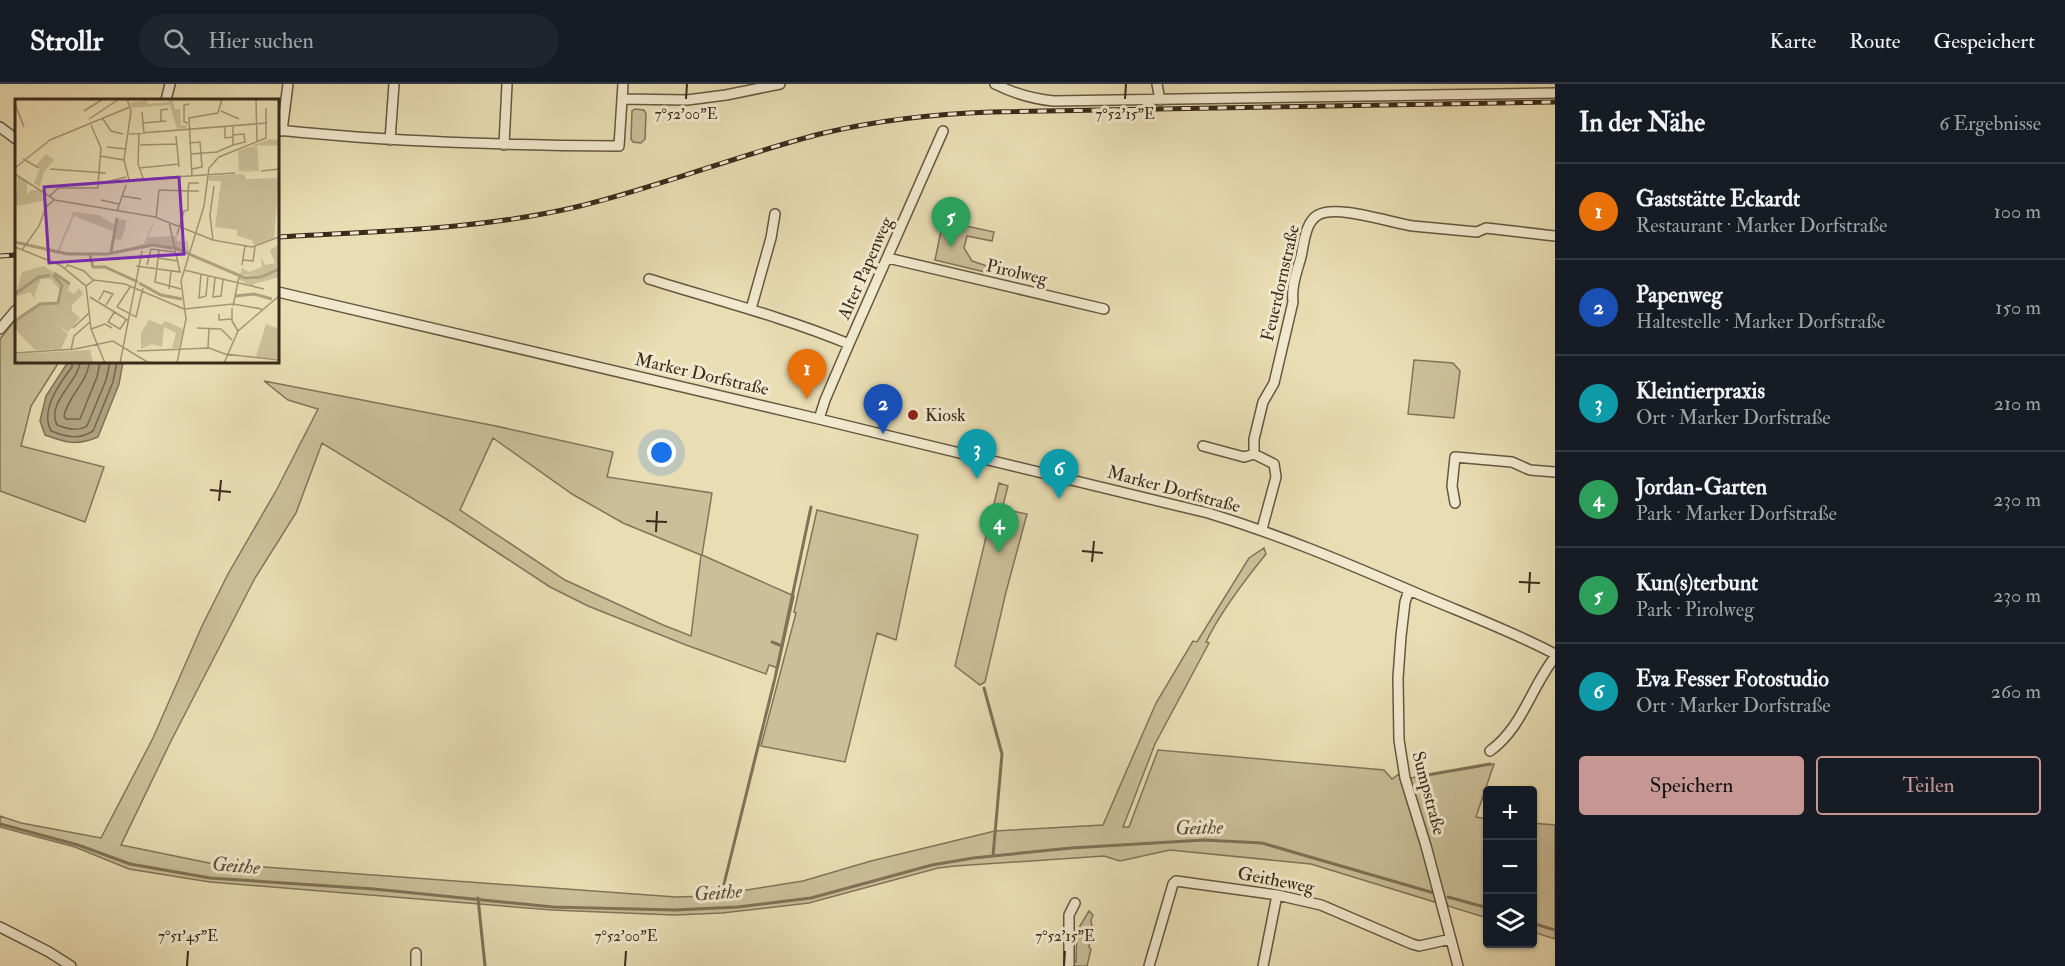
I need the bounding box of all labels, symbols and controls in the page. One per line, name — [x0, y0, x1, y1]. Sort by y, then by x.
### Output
search box — [139, 14, 559, 68]
text: Strollr — [30, 24, 103, 59]
icon: search — [160, 25, 193, 58]
text: Hier suchen — [208, 27, 314, 55]
text: Karte — [1770, 28, 1816, 55]
text: Route — [1849, 28, 1901, 55]
text: Gespeichert — [1934, 28, 2035, 55]
inset map — [15, 99, 279, 363]
text: 7°52'00"E — [655, 105, 718, 124]
text: 7°52'15"E — [1095, 105, 1155, 124]
text: In der Nähe — [1579, 107, 1705, 139]
text: 6 Ergebnisse — [1939, 111, 2041, 136]
text: Gaststätte Eckardt — [1636, 185, 1800, 213]
pin: 5 — [932, 198, 970, 247]
text: 1 — [1595, 199, 1602, 224]
text: 100 m — [1994, 199, 2041, 224]
street label: Alter Papenweg — [832, 212, 899, 324]
text: Restaurant · Marker Dorfstraße — [1636, 213, 1887, 238]
street label: Feuerdornstraße — [1256, 222, 1305, 344]
street label: Pirolweg — [984, 254, 1051, 291]
text: Papenweg — [1636, 281, 1722, 309]
text: 2 — [1593, 295, 1604, 320]
text: 150 m — [1995, 295, 2041, 320]
text: Haltestelle · Marker Dorfstraße — [1636, 309, 1885, 334]
street label: Marker Dorfstraße — [633, 348, 772, 401]
pin: 1 — [788, 350, 826, 399]
text: Kleintierpraxis — [1636, 377, 1765, 405]
pin: 2 — [864, 384, 902, 434]
text: 3 — [1595, 391, 1602, 416]
text: 210 m — [1994, 391, 2041, 416]
place label: Kiosk — [925, 404, 966, 427]
text: Ort · Marker Dorfstraße — [1636, 405, 1831, 430]
marker: Kiosk — [906, 408, 920, 422]
pin: 3 — [958, 430, 996, 479]
your location — [647, 438, 676, 467]
pin: 6 — [1040, 450, 1078, 499]
street label: Marker Dorfstraße — [1105, 461, 1243, 518]
text: Jordan-Garten — [1636, 473, 1767, 501]
text: 4 — [1593, 487, 1604, 512]
text: 230 m — [1993, 487, 2041, 512]
text: Park · Marker Dorfstraße — [1636, 501, 1837, 526]
pin: 4 — [980, 504, 1018, 553]
text: Kun(s)terbunt — [1636, 569, 1758, 597]
text: 5 — [1594, 583, 1603, 608]
text: 230 m — [1993, 583, 2041, 608]
text: Park · Pirolweg — [1636, 597, 1754, 622]
text: Eva Fesser Fotostudio — [1636, 665, 1829, 693]
text: 6 — [1593, 679, 1604, 704]
text: 260 m — [1991, 679, 2041, 704]
text: Ort · Marker Dorfstraße — [1636, 693, 1831, 718]
street label: Sumpstraße — [1406, 749, 1451, 838]
button: Speichern — [1579, 756, 1804, 815]
button: Teilen — [1816, 756, 2041, 815]
map controls — [1483, 786, 1537, 948]
button: + — [1483, 786, 1537, 840]
water label: Geithe — [1175, 815, 1224, 840]
button: − — [1483, 840, 1537, 894]
water label: Geithe — [211, 851, 261, 880]
street label: Geitheweg — [1236, 862, 1317, 899]
water label: Geithe — [693, 878, 743, 907]
button: layers — [1483, 894, 1537, 948]
text: 7°51'45"E — [158, 927, 218, 946]
text: 7°52'00"E — [595, 927, 658, 946]
text: 7°52'15"E — [1035, 927, 1095, 946]

